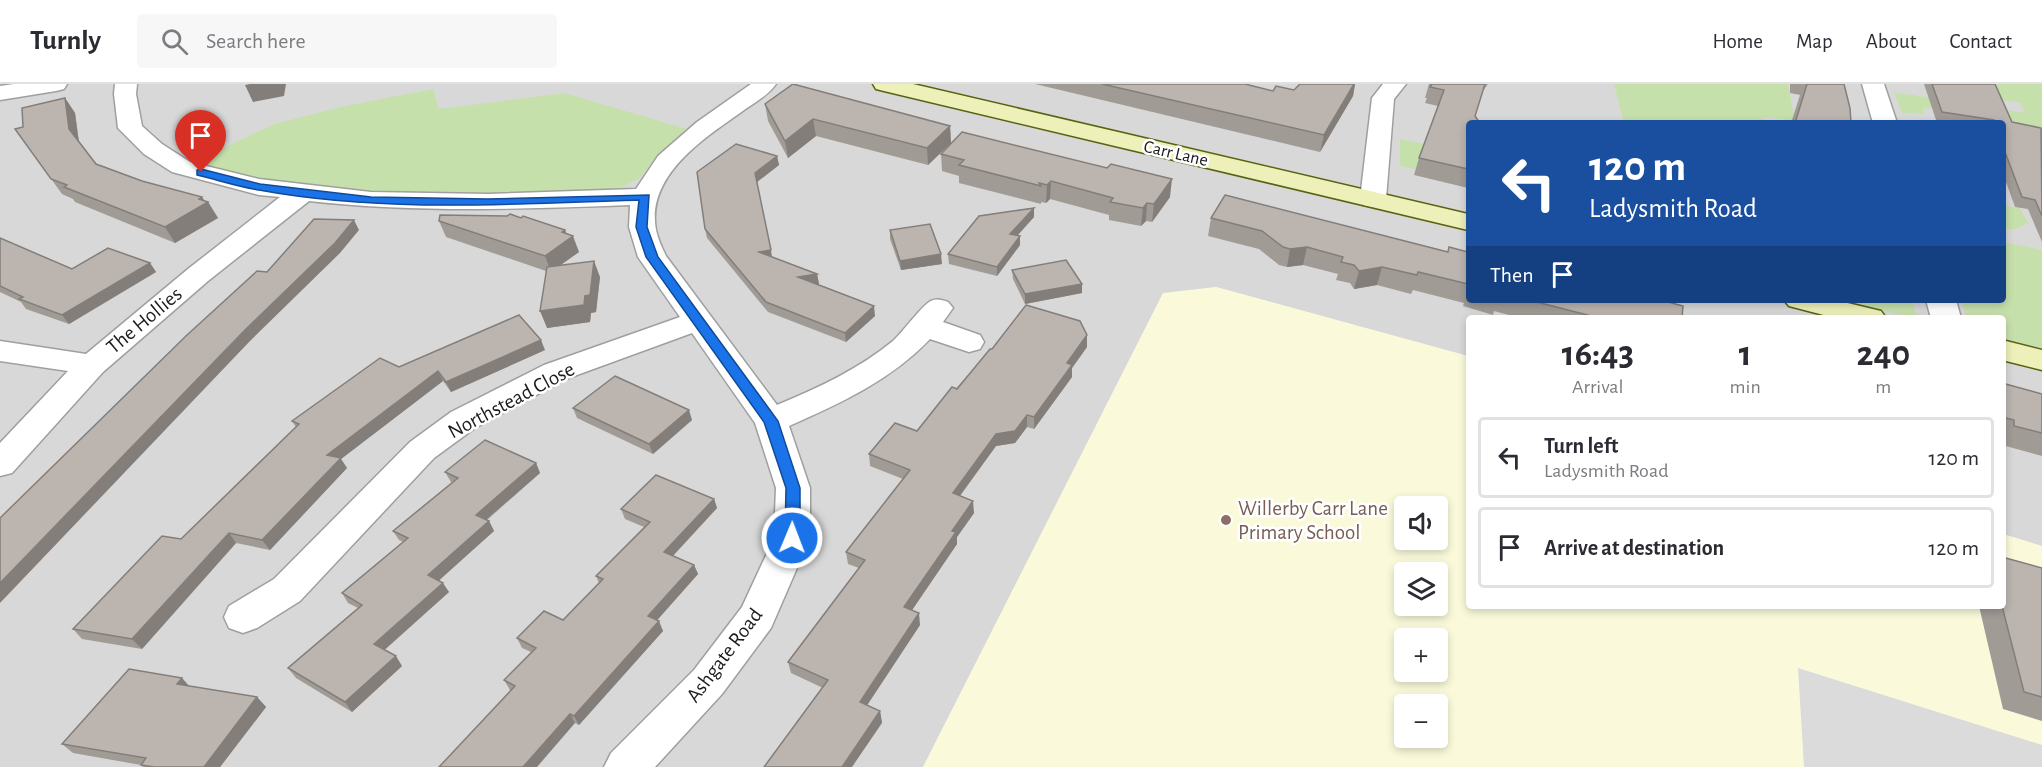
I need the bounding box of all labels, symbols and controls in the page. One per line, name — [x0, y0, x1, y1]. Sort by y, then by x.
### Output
search box — [137, 14, 557, 68]
icon: search — [158, 25, 191, 58]
text: Turnly — [30, 27, 101, 55]
text: Search here — [206, 30, 306, 52]
text: Home — [1712, 31, 1763, 52]
text: Map — [1796, 31, 1833, 52]
text: About — [1866, 31, 1916, 52]
text: Contact — [1949, 31, 2012, 52]
pin — [175, 110, 226, 172]
icon: arrive — [184, 119, 217, 152]
street label: Carr Lane — [1142, 138, 1210, 170]
icon: left — [1490, 144, 1568, 222]
text: 120 m — [1589, 146, 1686, 188]
text: Ladysmith Road — [1589, 195, 1757, 222]
icon: arrive — [1546, 258, 1579, 291]
text: Then — [1490, 264, 1534, 286]
street label: The Hollies — [103, 283, 186, 358]
text: 16:43 — [1562, 336, 1634, 372]
text: 1 — [1739, 336, 1752, 372]
text: 240 — [1856, 336, 1910, 372]
street label: Northstead Close — [444, 358, 578, 443]
text: Arrival — [1572, 377, 1624, 397]
text: min — [1730, 377, 1761, 397]
text: m — [1875, 377, 1891, 397]
text: Turn left — [1544, 435, 1618, 457]
icon: left — [1493, 441, 1526, 474]
text: 120 m — [1929, 447, 1979, 469]
text: Ladysmith Road — [1544, 461, 1669, 481]
map controls — [1394, 496, 1448, 748]
button: sound — [1394, 496, 1448, 550]
place label: Willerby Carr Lane Primary School — [1238, 498, 1388, 543]
position arrow — [760, 506, 824, 570]
marker: Willerby Carr Lane Primary School — [1219, 513, 1233, 527]
icon: arrive — [1493, 531, 1526, 564]
text: Arrive at destination — [1544, 537, 1724, 559]
text: 120 m — [1929, 537, 1979, 559]
button: layers — [1394, 562, 1448, 616]
street label: Ashgate Road — [682, 604, 766, 706]
button: + — [1394, 628, 1448, 682]
button: − — [1394, 694, 1448, 748]

